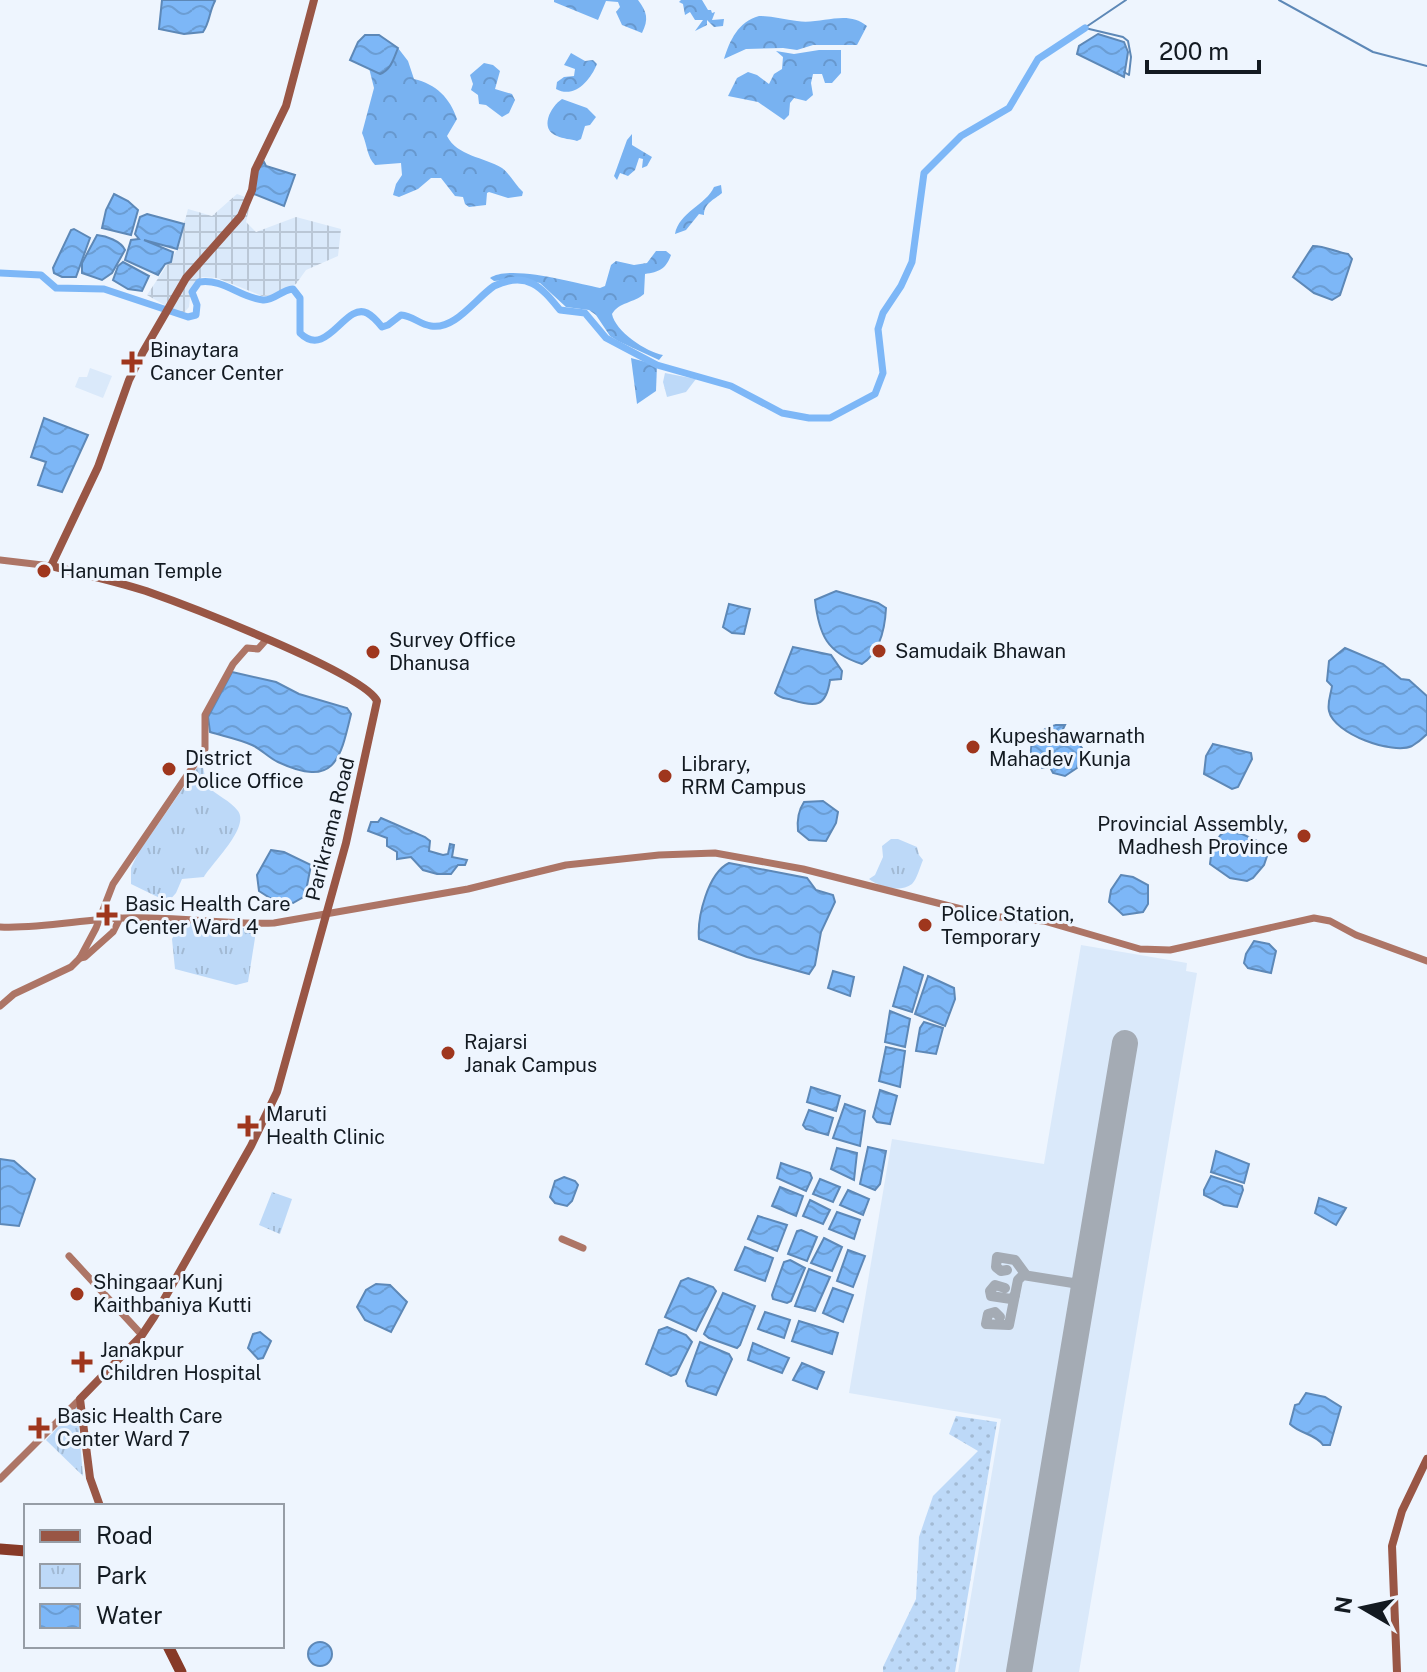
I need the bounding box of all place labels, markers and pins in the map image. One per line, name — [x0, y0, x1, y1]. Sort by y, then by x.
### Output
place label: Binaytara Cancer Center — [150, 338, 284, 385]
marker: Binaytara Cancer Center — [121, 351, 143, 373]
place label: Hanuman Temple — [60, 559, 222, 583]
marker: Hanuman Temple — [35, 562, 53, 580]
place label: Survey Office Dhanusa — [389, 628, 516, 675]
place label: Samudaik Bhawan — [895, 639, 1066, 663]
marker: Samudaik Bhawan — [870, 642, 888, 660]
marker: Survey Office Dhanusa — [364, 643, 382, 661]
place label: Kupeshawarnath Mahadev Kunja — [989, 724, 1145, 771]
marker: Kupeshawarnath Mahadev Kunja — [964, 738, 982, 756]
place label: District Police Office — [185, 746, 304, 793]
place label: Library, RRM Campus — [681, 752, 806, 799]
marker: District Police Office — [160, 760, 178, 778]
marker: Library, RRM Campus — [656, 767, 674, 785]
place label: Provincial Assembly, Madhesh Province — [1097, 812, 1288, 859]
marker: Provincial Assembly, Madhesh Province — [1295, 827, 1313, 845]
place label: Basic Health Care Center Ward 4 — [125, 892, 291, 939]
place label: Police Station, Temporary — [941, 902, 1074, 949]
marker: Basic Health Care Center Ward 4 — [96, 904, 118, 926]
marker: Police Station, Temporary — [916, 916, 934, 934]
place label: Rajarsi Janak Campus — [464, 1030, 597, 1077]
marker: Rajarsi Janak Campus — [439, 1044, 457, 1062]
place label: Maruti Health Clinic — [266, 1102, 385, 1149]
marker: Maruti Health Clinic — [237, 1115, 259, 1137]
place label: Shingaar Kunj Kaithbaniya Kutti — [93, 1270, 252, 1317]
marker: Shingaar Kunj Kaithbaniya Kutti — [68, 1285, 86, 1303]
place label: Janakpur Children Hospital — [100, 1338, 262, 1385]
marker: Janakpur Children Hospital — [71, 1351, 93, 1373]
place label: Basic Health Care Center Ward 7 — [57, 1404, 223, 1451]
marker: Basic Health Care Center Ward 7 — [28, 1417, 50, 1439]

